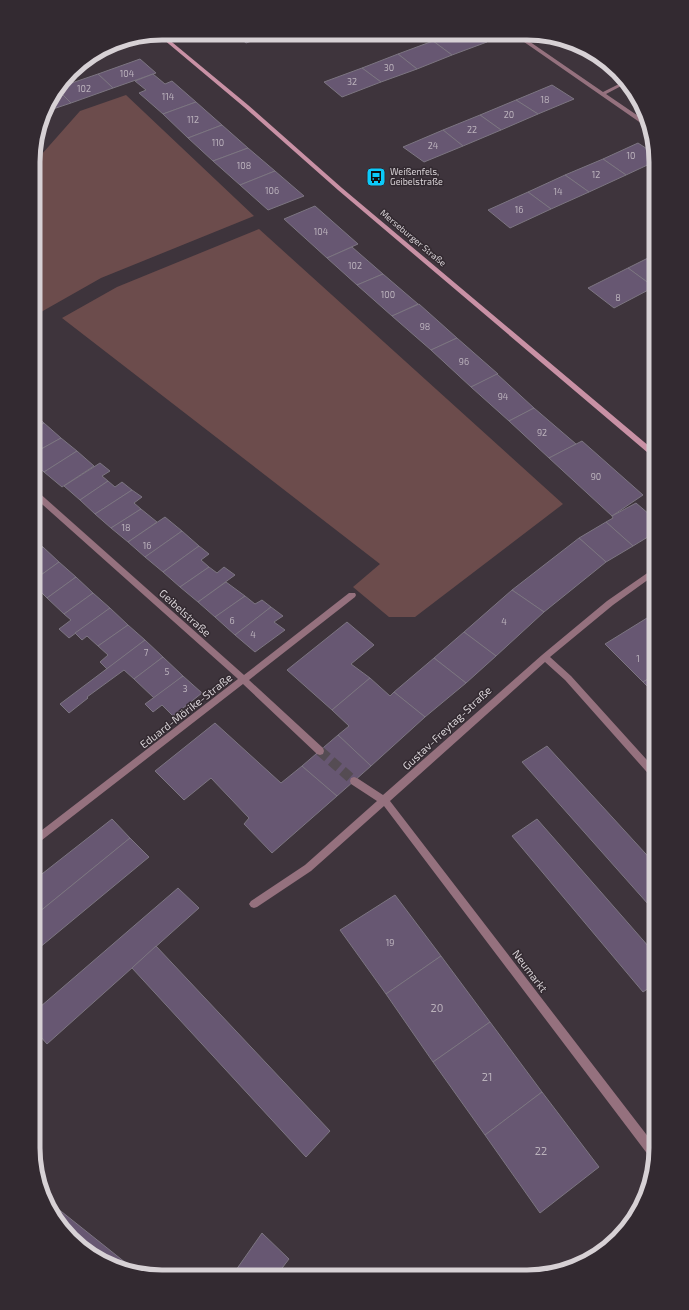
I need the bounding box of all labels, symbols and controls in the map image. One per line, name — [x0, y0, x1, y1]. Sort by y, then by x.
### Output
house number: 30 — [384, 62, 394, 73]
house number: 104 — [120, 68, 135, 79]
house number: 32 — [347, 76, 357, 87]
house number: 102 — [77, 83, 91, 94]
house number: 114 — [162, 91, 175, 102]
house number: 18 — [540, 94, 550, 105]
house number: 20 — [504, 109, 514, 120]
house number: 112 — [187, 114, 199, 125]
house number: 22 — [467, 124, 477, 135]
house number: 110 — [212, 137, 224, 148]
house number: 24 — [428, 140, 439, 151]
house number: 10 — [626, 150, 636, 161]
house number: 108 — [237, 160, 251, 171]
bus stop icon: Weißenfels, Geibelstraße — [365, 166, 387, 188]
place label: Weißenfels, Geibelstraße — [390, 166, 443, 187]
house number: 12 — [592, 169, 600, 180]
house number: 106 — [265, 185, 279, 196]
house number: 14 — [553, 186, 563, 197]
house number: 16 — [515, 204, 523, 215]
street label: Merseburger Straße — [378, 207, 449, 269]
house number: 104 — [314, 226, 329, 237]
house number: 102 — [348, 260, 362, 271]
house number: 100 — [381, 289, 395, 300]
house number: 8 — [615, 292, 621, 303]
house number: 98 — [420, 321, 430, 332]
house number: 96 — [459, 356, 469, 367]
house number: 94 — [498, 391, 509, 402]
house number: 92 — [537, 427, 547, 438]
house number: 90 — [591, 471, 601, 482]
house number: 18 — [121, 522, 131, 533]
house number: 16 — [143, 540, 151, 551]
street label: Geibelstraße — [157, 586, 214, 639]
house number: 6 — [229, 615, 235, 626]
house number: 4 — [501, 616, 507, 627]
house number: 4 — [250, 629, 256, 640]
house number: 7 — [144, 647, 149, 658]
house number: 1 — [636, 653, 640, 664]
house number: 5 — [165, 666, 170, 677]
street label: Eduard-Mörike-Straße — [137, 670, 235, 751]
house number: 3 — [182, 683, 188, 694]
street label: Gustav-Freytag-Straße — [400, 683, 494, 772]
house number: 19 — [386, 937, 394, 948]
street label: Neumarkt — [510, 947, 551, 995]
house number: 20 — [431, 1001, 443, 1014]
house number: 21 — [482, 1070, 492, 1083]
house number: 22 — [535, 1144, 547, 1157]

